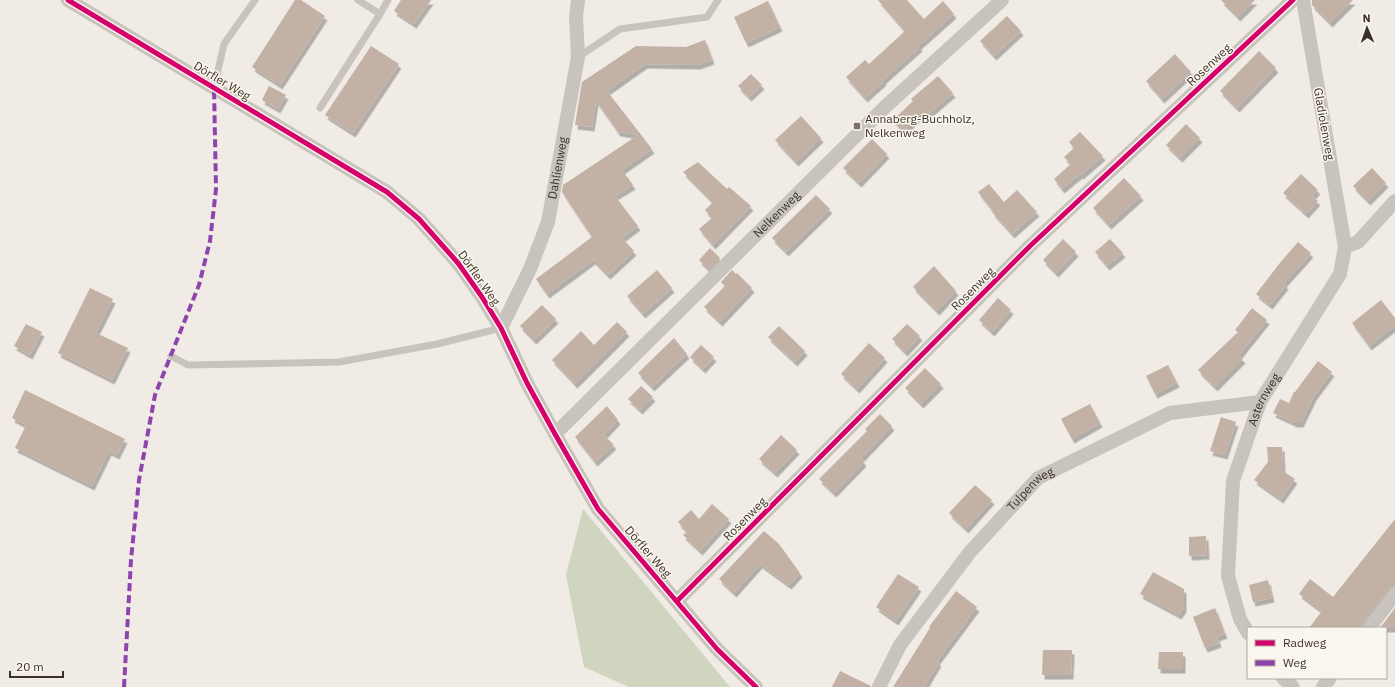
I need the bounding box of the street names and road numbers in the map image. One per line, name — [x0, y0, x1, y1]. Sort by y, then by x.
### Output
street label: Rosenweg — [1183, 40, 1235, 89]
street label: Dörfler Weg — [191, 58, 254, 104]
street label: Gladiolenweg — [1311, 86, 1338, 162]
street label: Dahlienweg — [544, 135, 570, 200]
street label: Nelkenweg — [750, 187, 803, 240]
street label: Dörfler Weg — [455, 247, 504, 309]
street label: Rosenweg — [948, 263, 998, 314]
street label: Asternweg — [1244, 370, 1283, 428]
street label: Tulpenweg — [1004, 463, 1057, 514]
street label: Rosenweg — [720, 493, 770, 544]
street label: Dörfler Weg — [622, 523, 675, 581]

